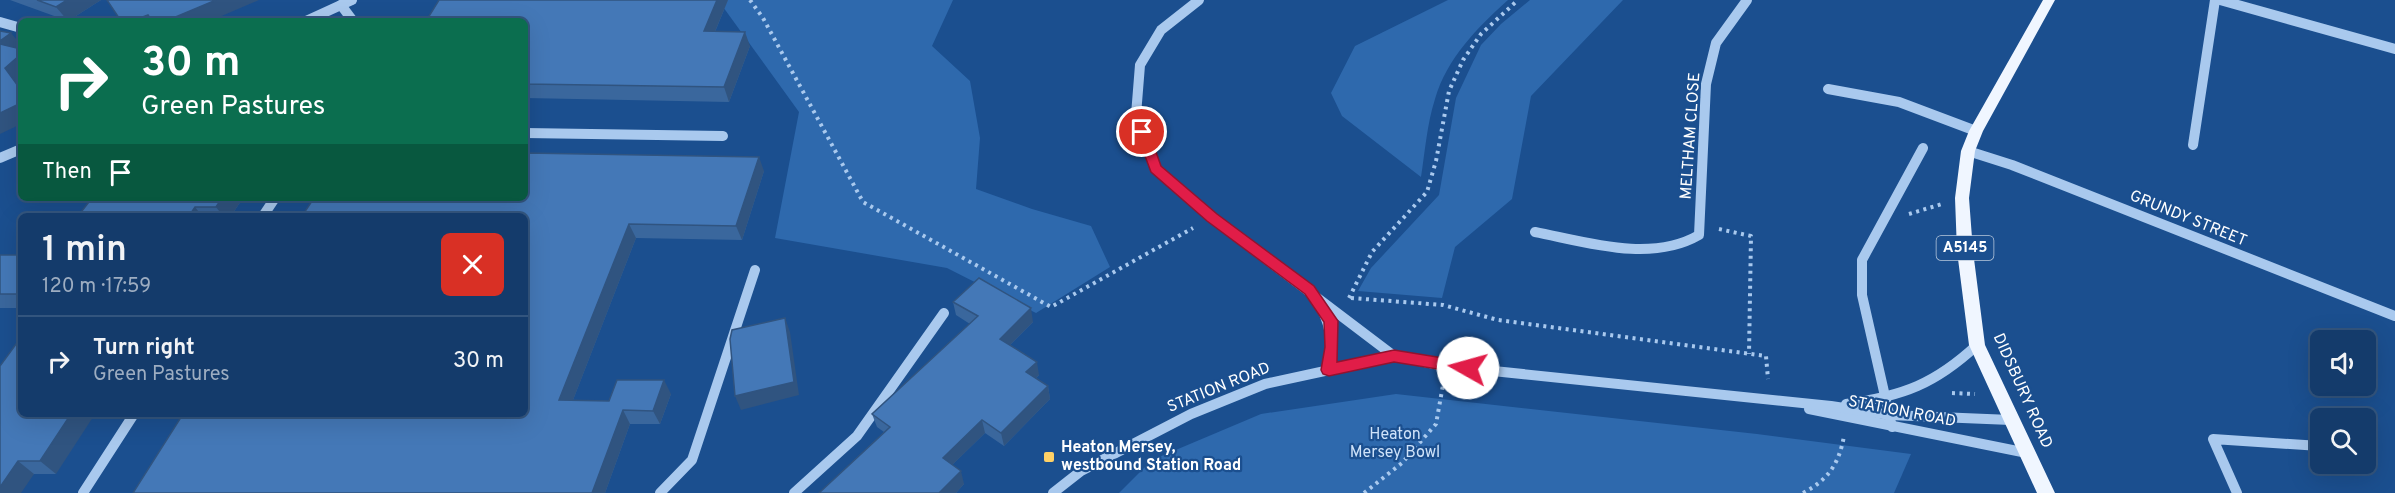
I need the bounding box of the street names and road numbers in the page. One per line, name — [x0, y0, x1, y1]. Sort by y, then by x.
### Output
street label: MELTHAM CLOSE — [1677, 72, 1705, 200]
street label: GRUNDY STREET — [2126, 186, 2250, 252]
road number: A5145 — [1936, 236, 1994, 260]
street label: DIDSBURY ROAD — [1988, 330, 2056, 452]
street label: STATION ROAD — [1165, 358, 1273, 418]
street label: STATION ROAD — [1846, 392, 1958, 432]

